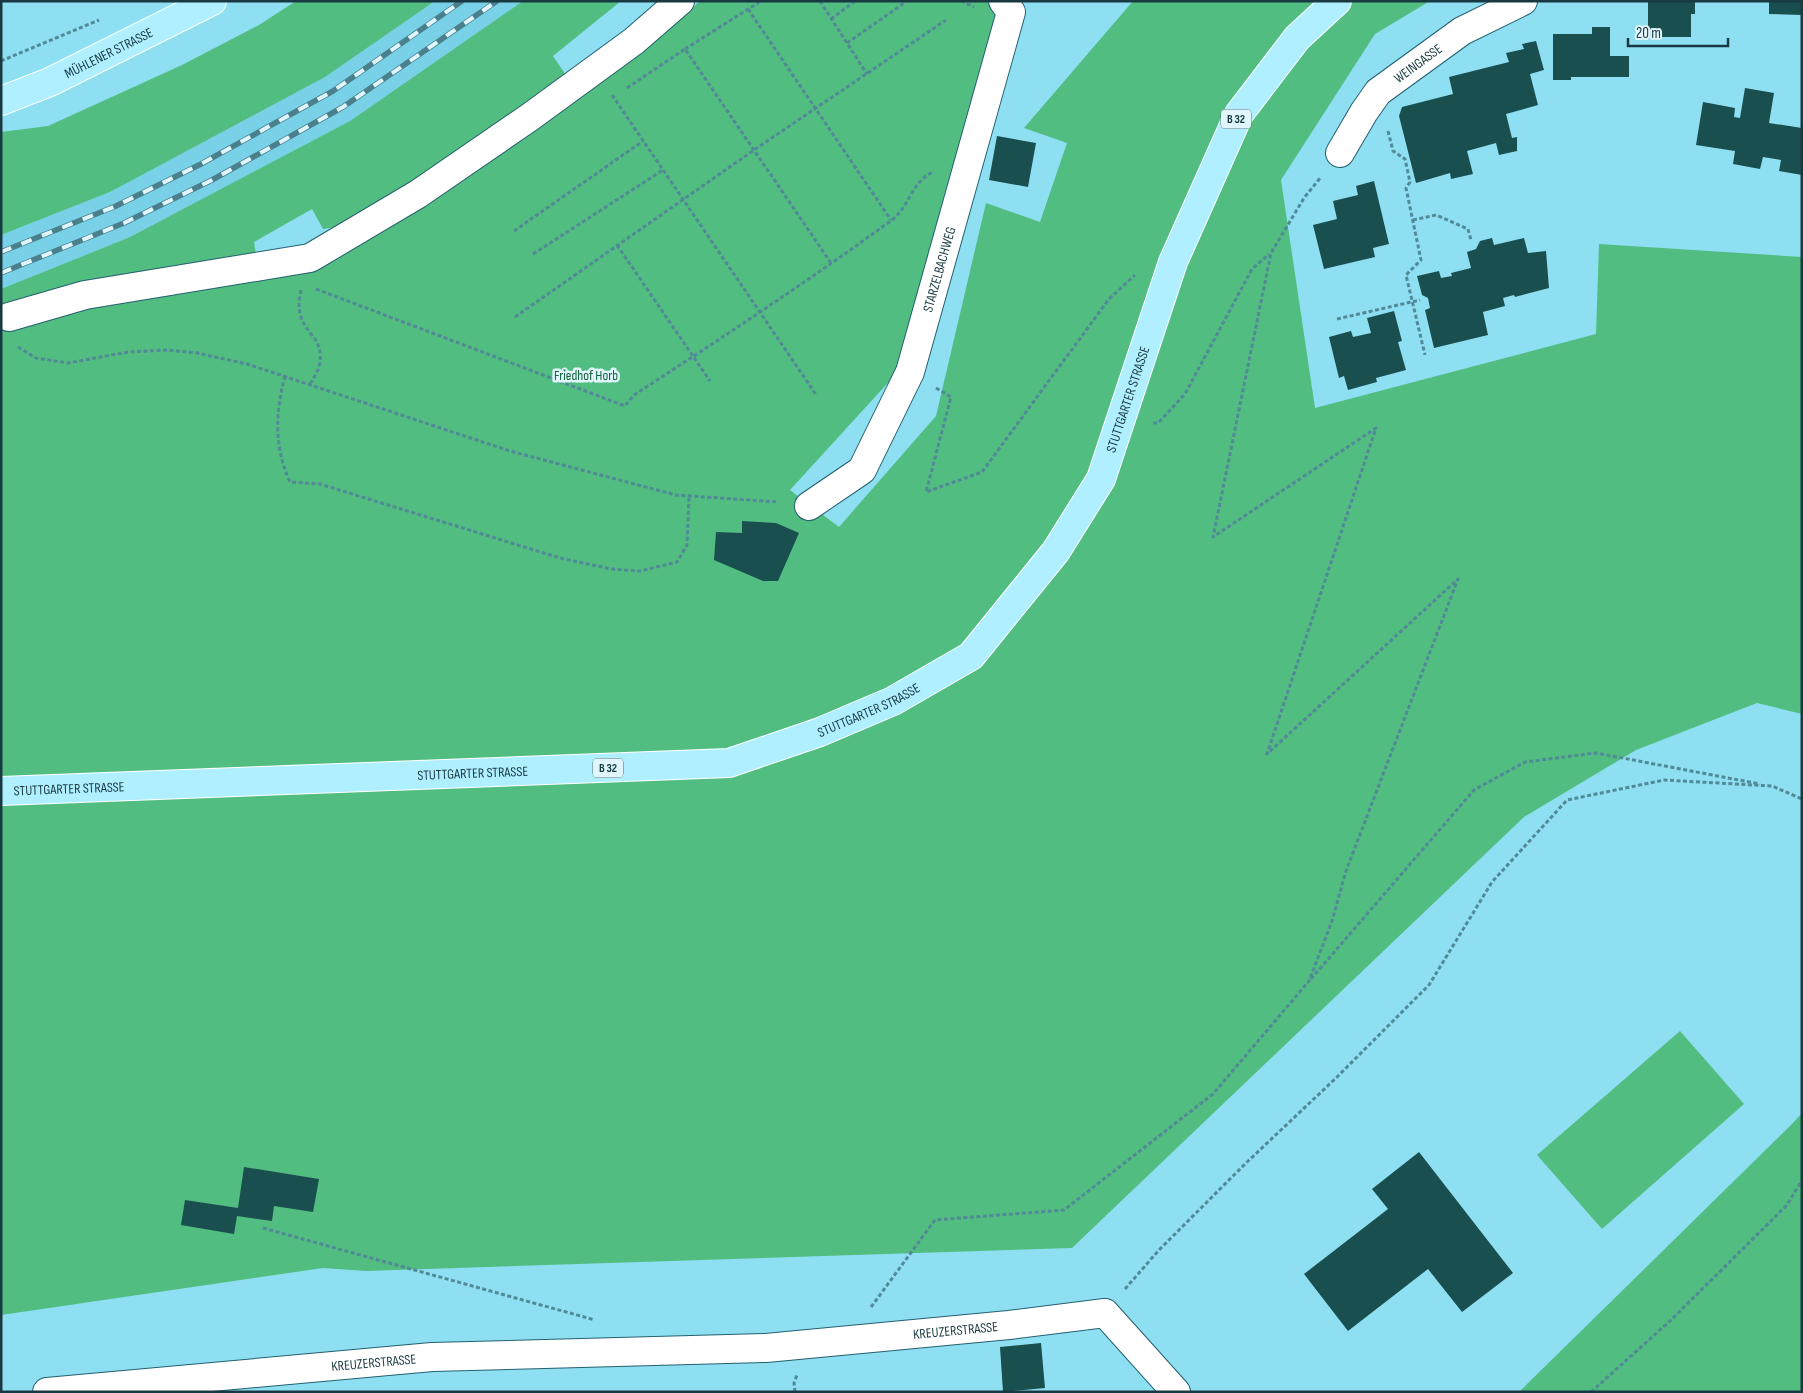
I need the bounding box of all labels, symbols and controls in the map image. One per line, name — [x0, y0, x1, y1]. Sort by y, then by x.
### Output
scale bar — [1628, 15, 1728, 47]
street label: MÜHLENER STRASSE — [62, 24, 156, 82]
text: 20 m — [1636, 24, 1661, 43]
street label: WEINGASSE — [1391, 40, 1446, 87]
road number: B 32 — [1221, 110, 1251, 128]
street label: STARZELBACHWEG — [919, 225, 959, 314]
street label: STUTTGARTER STRASSE — [1102, 344, 1153, 455]
park label: Friedhof Horb — [554, 367, 618, 384]
street label: STUTTGARTER STRASSE — [815, 679, 923, 741]
road number: B 32 — [593, 758, 623, 778]
street label: STUTTGARTER STRASSE — [417, 763, 529, 784]
street label: STUTTGARTER STRASSE — [13, 778, 125, 800]
street label: KREUZERSTRASSE — [912, 1318, 999, 1343]
street label: KREUZERSTRASSE — [331, 1350, 417, 1375]

